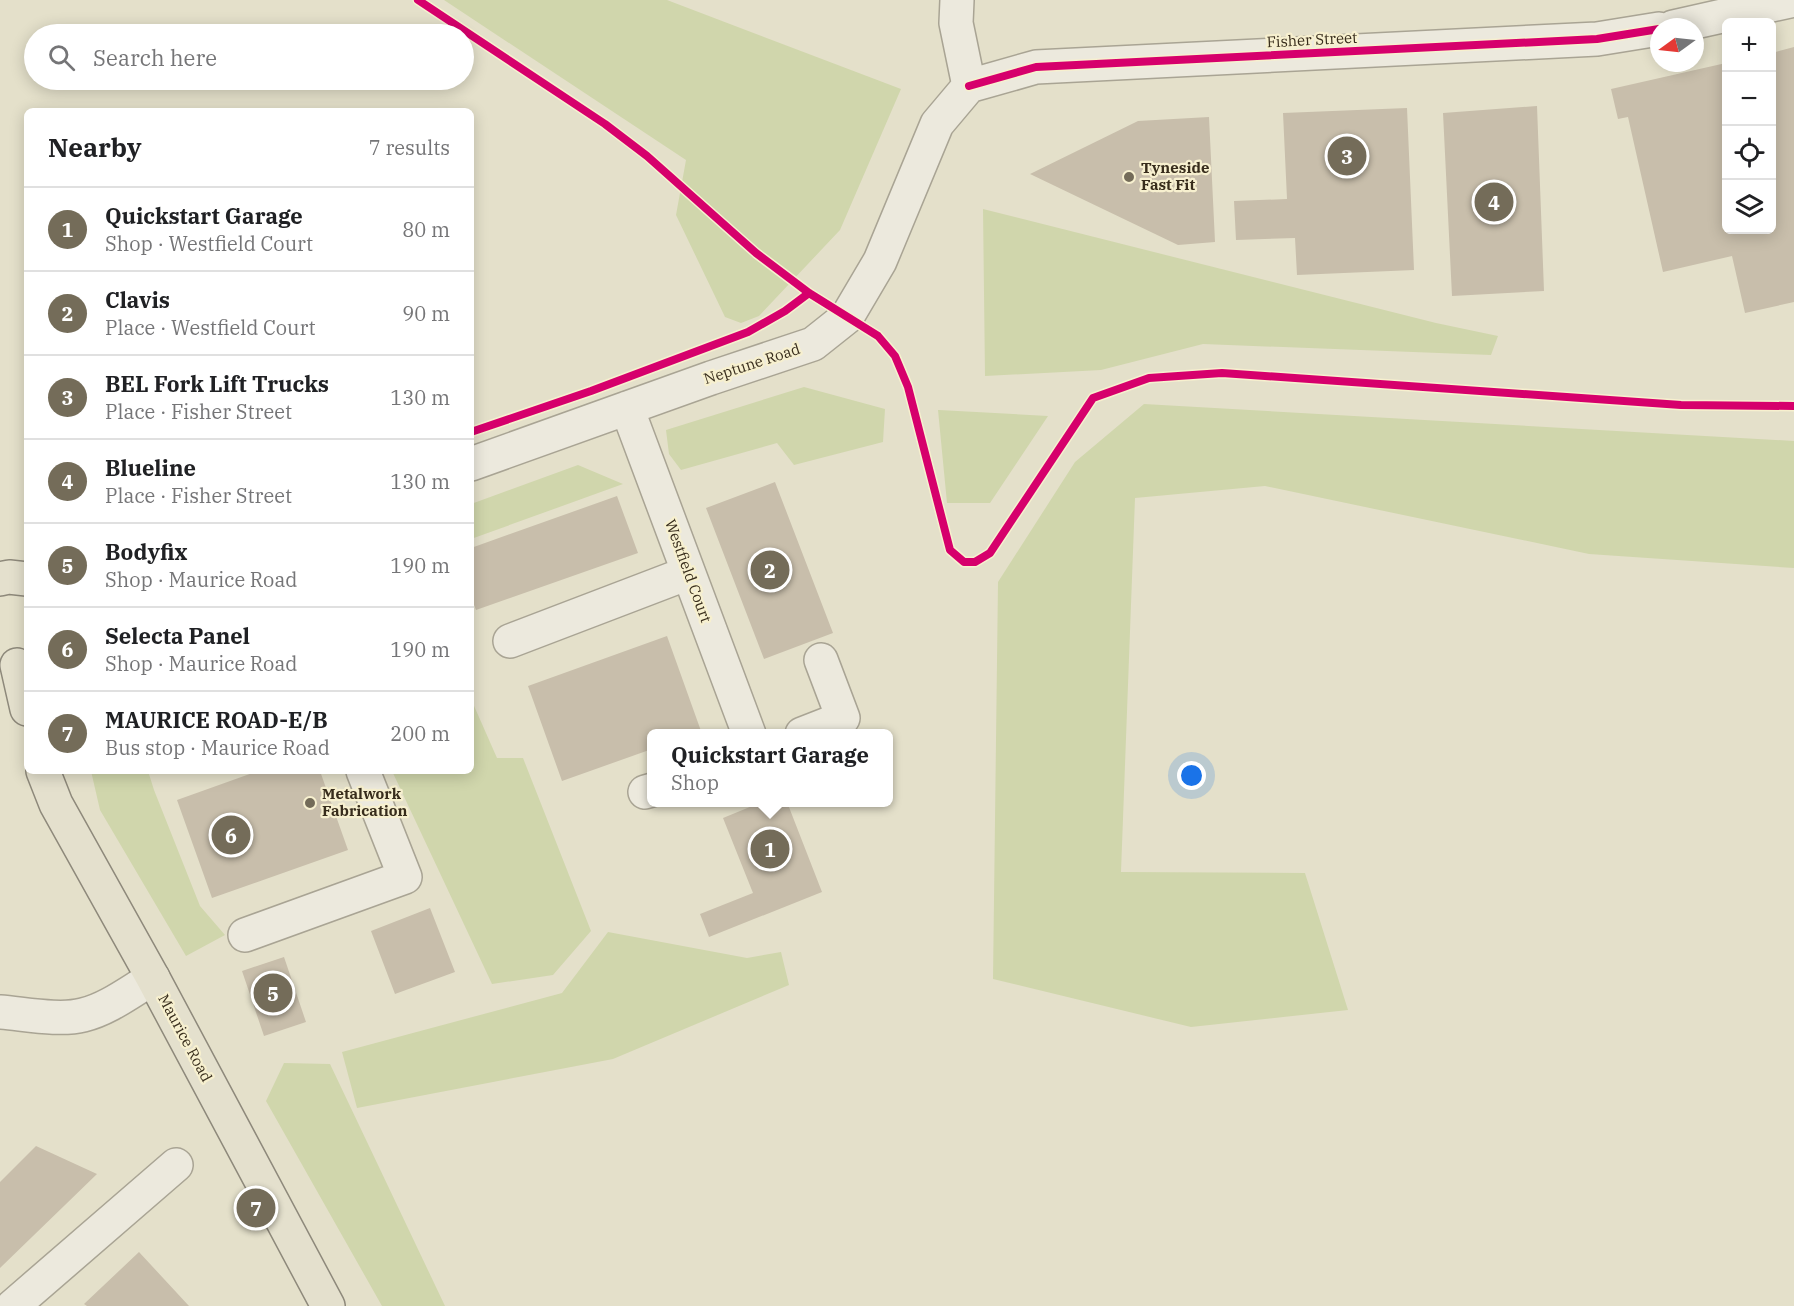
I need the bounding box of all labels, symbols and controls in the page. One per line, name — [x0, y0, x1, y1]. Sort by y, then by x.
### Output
north arrow — [1650, 18, 1704, 72]
map controls — [1722, 18, 1776, 234]
button: + — [1722, 18, 1776, 72]
search box — [24, 24, 474, 90]
street label: Fisher Street — [1266, 28, 1358, 51]
icon: search — [45, 41, 78, 74]
text: Search here — [93, 43, 217, 72]
button: − — [1722, 72, 1776, 126]
button: locate — [1722, 126, 1776, 180]
text: Nearby — [48, 130, 142, 164]
text: 7 results — [369, 134, 450, 161]
pin: 3 — [1328, 134, 1366, 178]
place label: Tyneside Fast Fit — [1141, 158, 1209, 194]
marker: Tyneside Fast Fit — [1122, 170, 1136, 184]
pin: 4 — [1474, 180, 1514, 224]
button: layers — [1722, 180, 1776, 234]
text: Quickstart Garage — [105, 201, 303, 230]
text: 1 — [62, 216, 74, 243]
text: 80 m — [402, 216, 450, 243]
text: Shop · Westfield Court — [105, 230, 313, 257]
text: Clavis — [105, 285, 170, 314]
text: 2 — [62, 300, 74, 327]
text: 90 m — [402, 300, 450, 327]
text: Place · Westfield Court — [105, 314, 316, 341]
street label: Neptune Road — [701, 339, 802, 388]
text: BEL Fork Lift Trucks — [105, 369, 329, 398]
text: 3 — [62, 384, 74, 411]
text: 130 m — [390, 384, 450, 411]
text: Place · Fisher Street — [105, 398, 292, 425]
text: Blueline — [105, 453, 196, 482]
text: 4 — [62, 468, 74, 495]
text: 130 m — [390, 468, 450, 495]
text: Place · Fisher Street — [105, 482, 292, 509]
street label: Westfield Court — [661, 517, 716, 625]
text: Bodyfix — [105, 537, 188, 566]
pin: 2 — [750, 548, 790, 592]
text: 5 — [62, 552, 74, 579]
text: 190 m — [390, 552, 450, 579]
text: Shop · Maurice Road — [105, 566, 298, 593]
text: Selecta Panel — [105, 621, 250, 650]
text: 6 — [62, 636, 74, 663]
text: 190 m — [390, 636, 450, 663]
text: Shop · Maurice Road — [105, 650, 298, 677]
text: MAURICE ROAD-E/B — [105, 705, 328, 734]
text: 7 — [62, 720, 74, 747]
text: 200 m — [390, 720, 450, 747]
popup — [647, 729, 893, 807]
text: Bus stop · Maurice Road — [105, 734, 330, 761]
text: Quickstart Garage — [671, 740, 869, 769]
your location — [1177, 761, 1206, 790]
text: Shop — [671, 769, 719, 796]
place label: Metalwork Fabrication — [322, 784, 407, 820]
marker: Metalwork Fabrication — [303, 796, 317, 810]
pin: 6 — [212, 812, 250, 858]
pin: 1 — [750, 826, 790, 872]
pin: 5 — [254, 970, 292, 1016]
street label: Maurice Road — [154, 991, 217, 1085]
pin: 7 — [236, 1186, 276, 1230]

